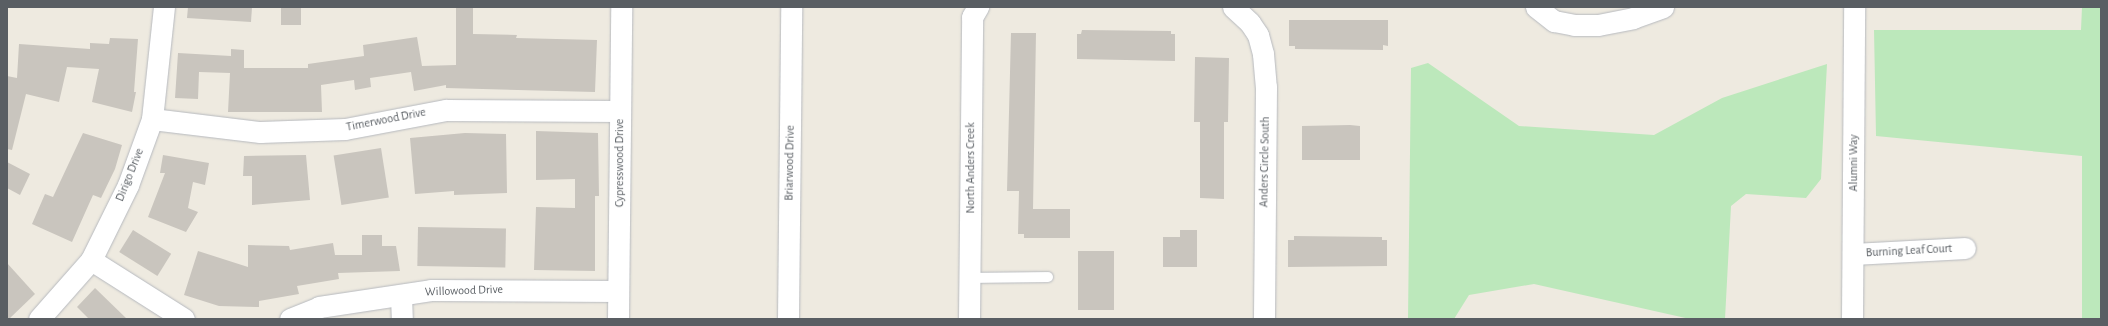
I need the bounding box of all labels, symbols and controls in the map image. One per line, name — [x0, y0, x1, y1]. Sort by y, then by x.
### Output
street label: Timerwood Drive — [345, 105, 427, 135]
street label: Anders Circle South — [1257, 117, 1273, 207]
street label: Cypresswood Drive — [613, 119, 627, 207]
street label: North Anders Creek — [964, 122, 978, 214]
street label: Briarwood Drive — [782, 125, 798, 201]
street label: Alumni Way — [1847, 134, 1861, 192]
street label: Dirigo Drive — [113, 146, 147, 204]
street label: Burning Leaf Court — [1865, 242, 1953, 260]
street label: Willowood Drive — [425, 282, 503, 300]

